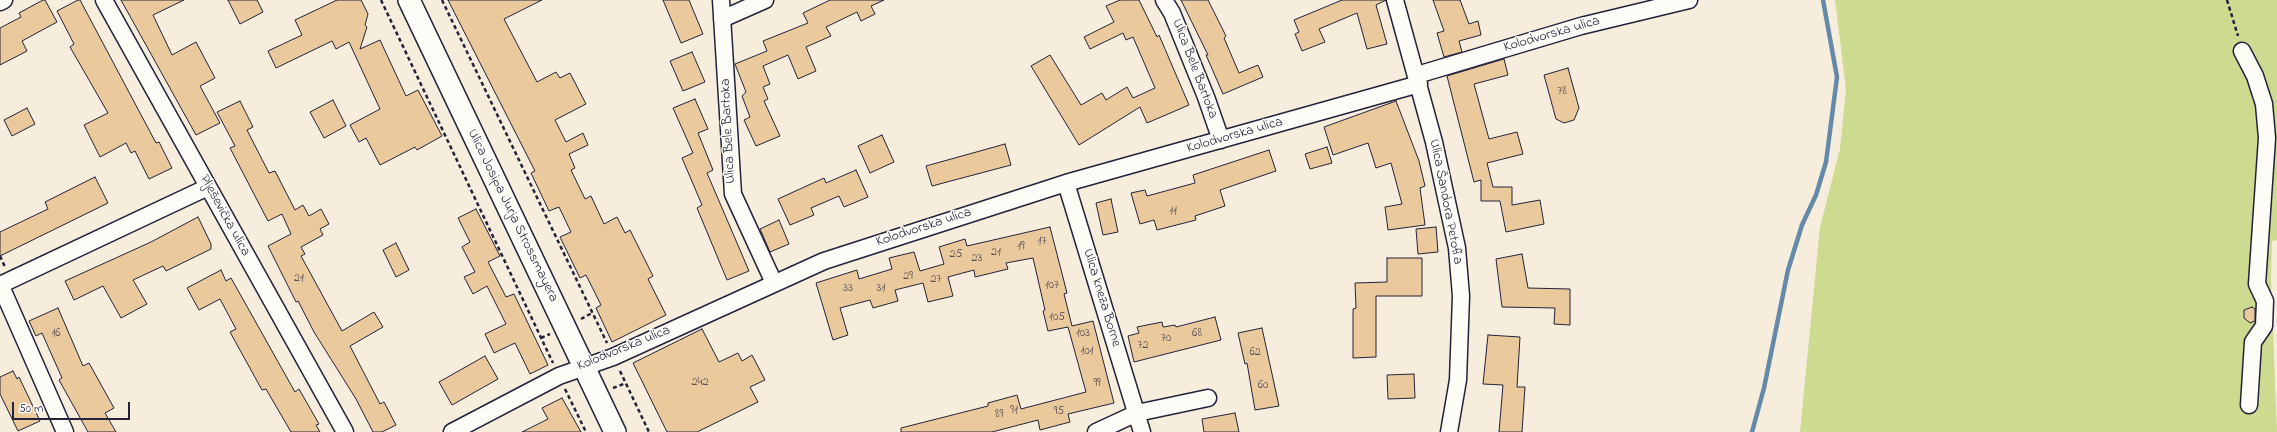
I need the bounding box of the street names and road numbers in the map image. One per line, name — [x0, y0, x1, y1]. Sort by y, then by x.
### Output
street label: Kolodvorska ulica — [1502, 13, 1602, 57]
street label: Ulica Bele Bartoka — [1167, 17, 1221, 121]
street label: Ulica Bele Bartoka — [718, 78, 740, 184]
street label: Kolodvorska ulica — [1185, 114, 1285, 158]
street label: Ulica Josipa Jurja Strossmayera — [463, 127, 561, 305]
street label: Ulica Šandora Petofia — [1425, 138, 1465, 266]
street label: Plješevička ulica — [195, 173, 253, 259]
street label: Kolodvorska ulica — [874, 205, 974, 251]
street label: Ulica kneza Borne — [1078, 247, 1124, 349]
street label: Kolodvorska ulica — [575, 323, 673, 375]

